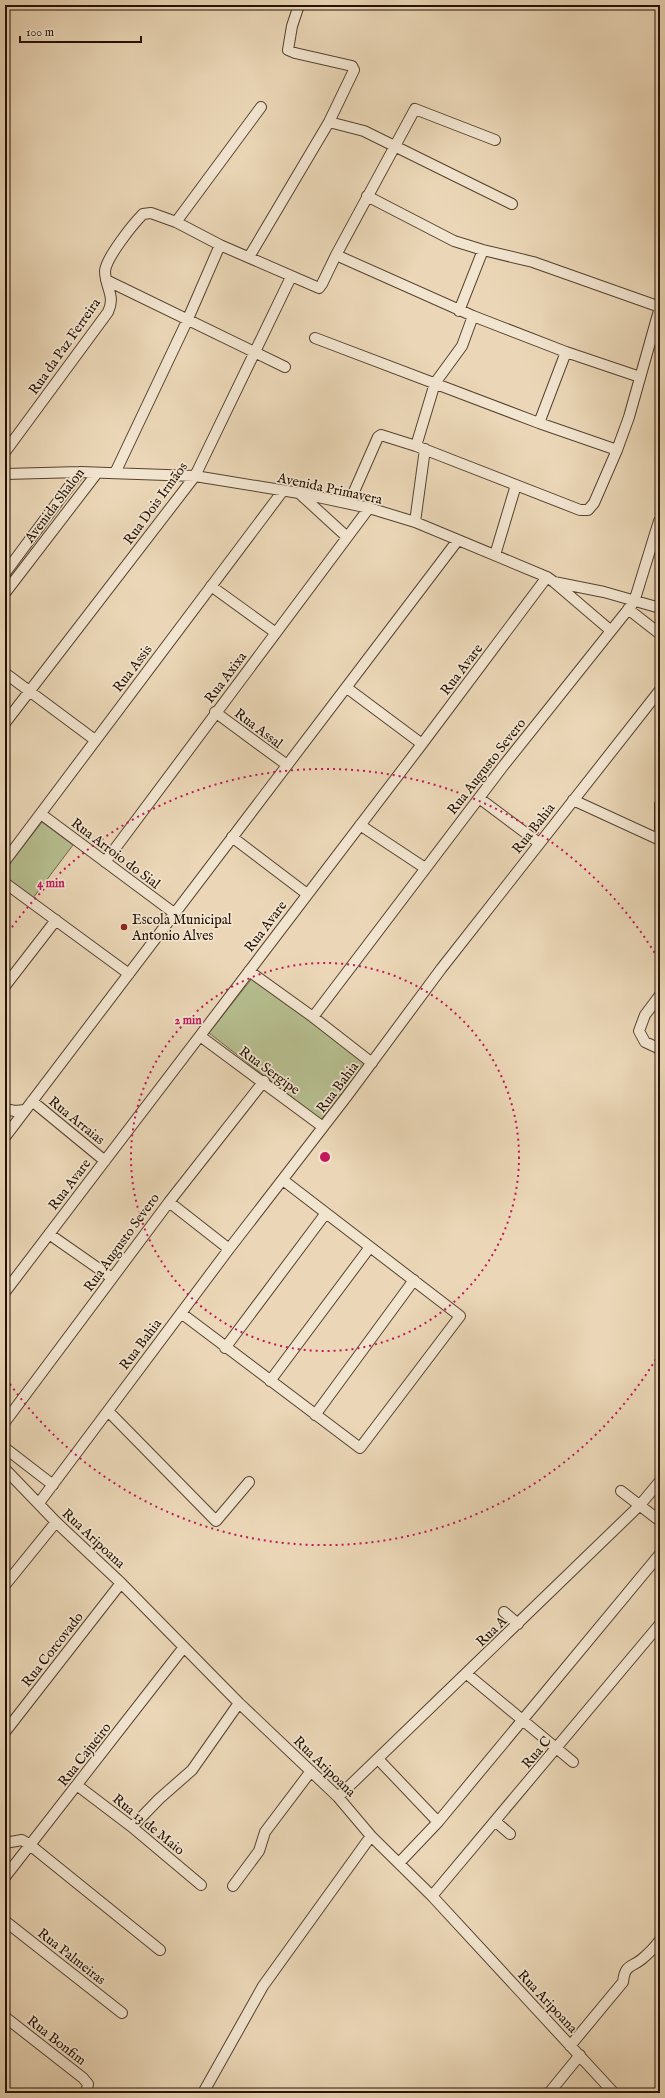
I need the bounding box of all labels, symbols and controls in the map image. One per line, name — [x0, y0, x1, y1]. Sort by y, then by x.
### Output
scale bar — [20, 18, 141, 44]
text: 100 m — [26, 25, 54, 40]
street label: Rua da Paz Ferreira — [25, 294, 105, 398]
street label: Rua Dois Irmãos — [120, 459, 192, 548]
street label: Avenida Shalon — [20, 464, 89, 547]
street label: Avenida Primavera — [275, 469, 385, 509]
street label: Rua Avare — [437, 640, 487, 699]
street label: Rua Assis — [109, 641, 157, 696]
street label: Rua Axixa — [201, 648, 252, 707]
street label: Rua Assal — [231, 705, 286, 753]
street label: Rua Augusto Severo — [443, 714, 530, 819]
street label: Rua Bahia — [508, 799, 560, 858]
street label: Rua Arroio do Sial — [67, 814, 164, 893]
text: 4 min — [37, 876, 65, 891]
street label: Rua Avare — [241, 897, 291, 956]
place label: Escola Municipal Antonio Alves — [131, 911, 232, 945]
marker: Escola Municipal Antonio Alves — [119, 922, 129, 932]
text: 2 min — [174, 1013, 202, 1028]
street label: Rua Sergipe — [235, 1043, 304, 1099]
street label: Rua Bahia — [313, 1058, 363, 1117]
street label: Rua Arraias — [44, 1093, 108, 1149]
centre of rings — [318, 1150, 332, 1164]
street label: Rua Avare — [45, 1155, 95, 1214]
street label: Rua Augusto Severo — [80, 1189, 164, 1295]
street label: Rua Bahia — [116, 1315, 166, 1374]
street label: Rua Aripoana — [58, 1505, 129, 1573]
street label: Rua Corcovado — [18, 1608, 88, 1691]
street label: Rua A — [472, 1612, 511, 1651]
street label: Rua Cajueiro — [54, 1719, 116, 1790]
street label: Rua Aripoana — [289, 1732, 360, 1802]
street label: Rua C — [518, 1733, 556, 1773]
street label: Rua 13 de Maio — [109, 1790, 189, 1860]
street label: Rua Palmeiras — [34, 1924, 109, 1989]
street label: Rua Aripoana — [513, 1966, 582, 2038]
street label: Rua Bonfim — [23, 2012, 90, 2070]

